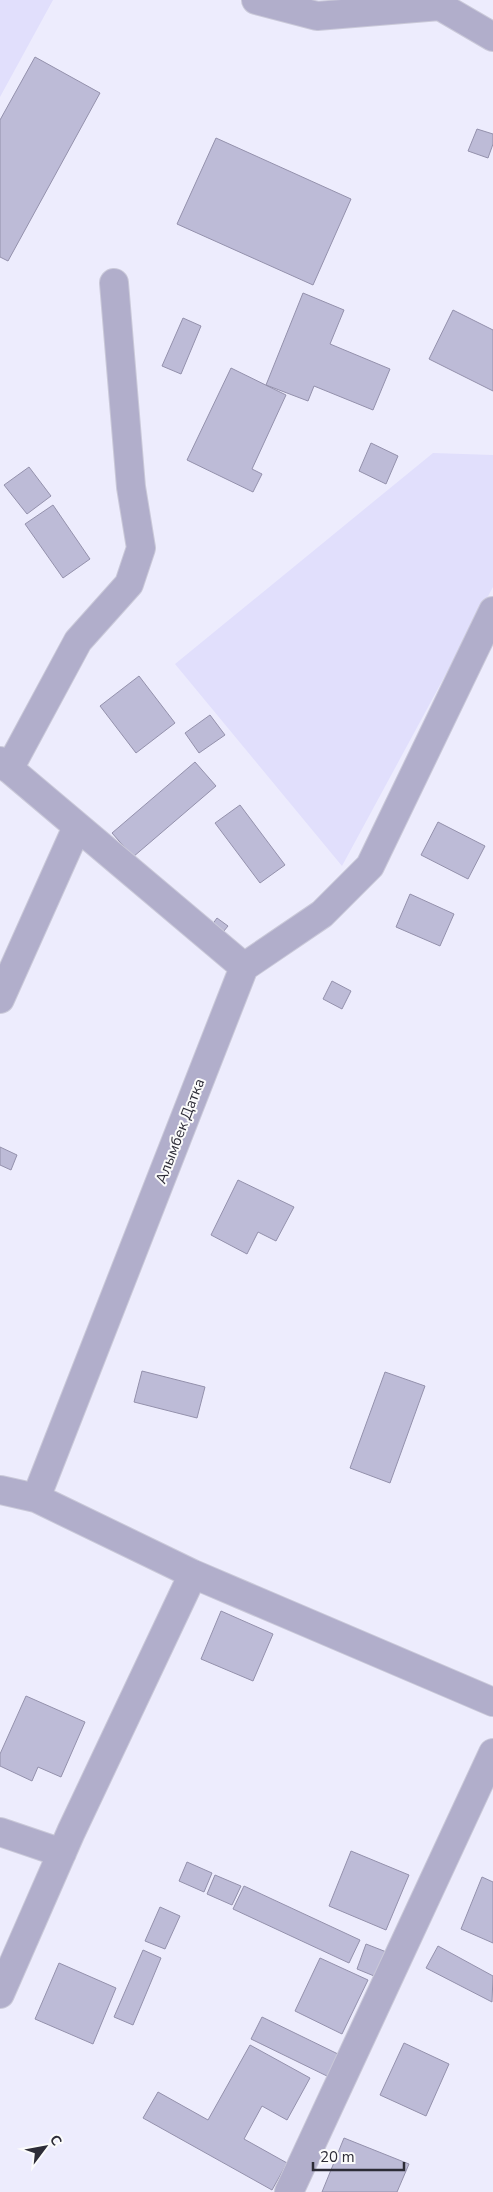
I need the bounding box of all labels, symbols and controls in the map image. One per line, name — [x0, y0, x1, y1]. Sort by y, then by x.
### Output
street label: Алымбек Датка — [151, 1076, 209, 1186]
north arrow — [20, 2122, 70, 2172]
text: С — [45, 2131, 66, 2150]
scale bar — [313, 2140, 404, 2172]
text: 20 m — [320, 2147, 355, 2167]

